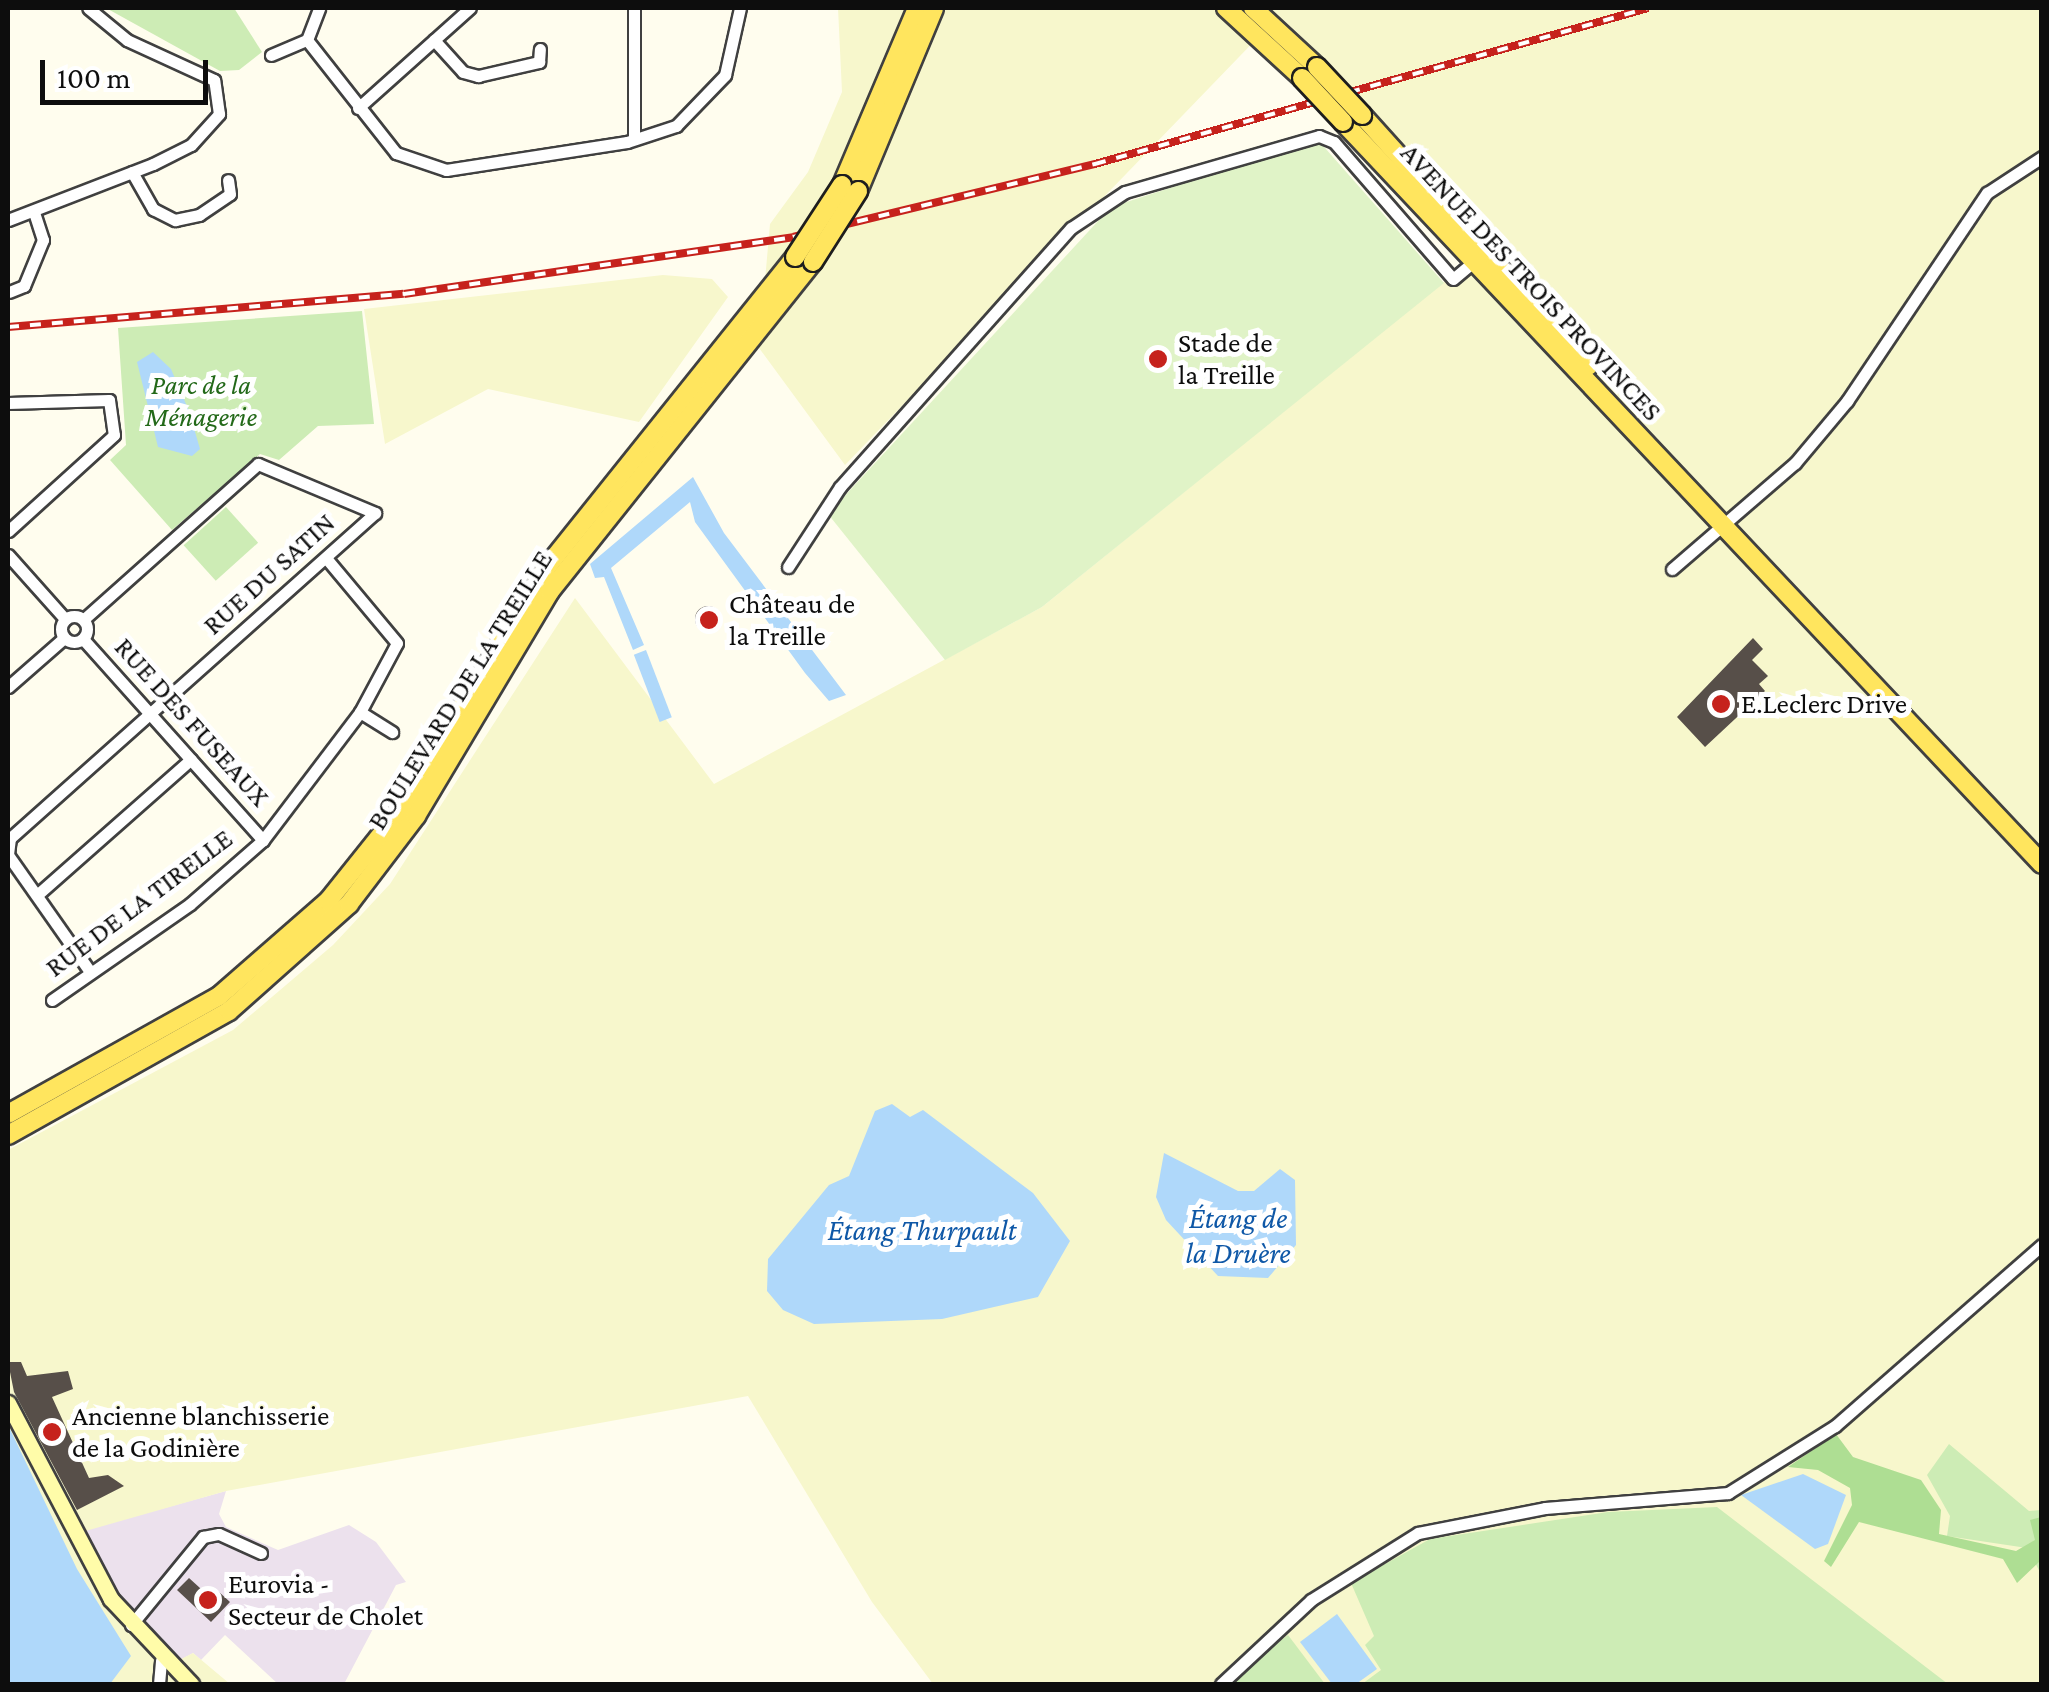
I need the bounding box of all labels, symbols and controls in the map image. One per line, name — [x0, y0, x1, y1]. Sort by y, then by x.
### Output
scale bar — [45, 40, 212, 102]
text: 100 m — [57, 61, 131, 94]
street label: AVENUE DES TROIS PROVINCES — [1393, 136, 1669, 428]
place label: Stade de la Treille — [1178, 326, 1275, 392]
marker: Stade de la Treille — [1147, 348, 1169, 370]
park label: Parc de la Ménagerie — [145, 368, 257, 434]
street label: RUE DU SATIN — [196, 506, 342, 642]
street label: BOULEVARD DE LA TREILLE — [360, 544, 560, 836]
place label: Château de la Treille — [729, 587, 855, 653]
marker: Château de la Treille — [698, 609, 720, 631]
street label: RUE DES FUSEAUX — [107, 631, 277, 813]
place label: E.Leclerc Drive — [1741, 687, 1907, 721]
marker: E.Leclerc Drive — [1710, 693, 1732, 715]
street label: RUE DE LA TIRELLE — [39, 822, 239, 984]
water label: Étang de la Druère — [1185, 1200, 1291, 1270]
water label: Étang Thurpault — [827, 1212, 1017, 1248]
place label: Ancienne blanchisserie de la Godinière — [72, 1399, 329, 1465]
marker: Ancienne blanchisserie de la Godinière — [41, 1421, 63, 1443]
place label: Eurovia - Secteur de Cholet — [228, 1567, 423, 1633]
marker: Eurovia - Secteur de Cholet — [197, 1589, 219, 1611]

